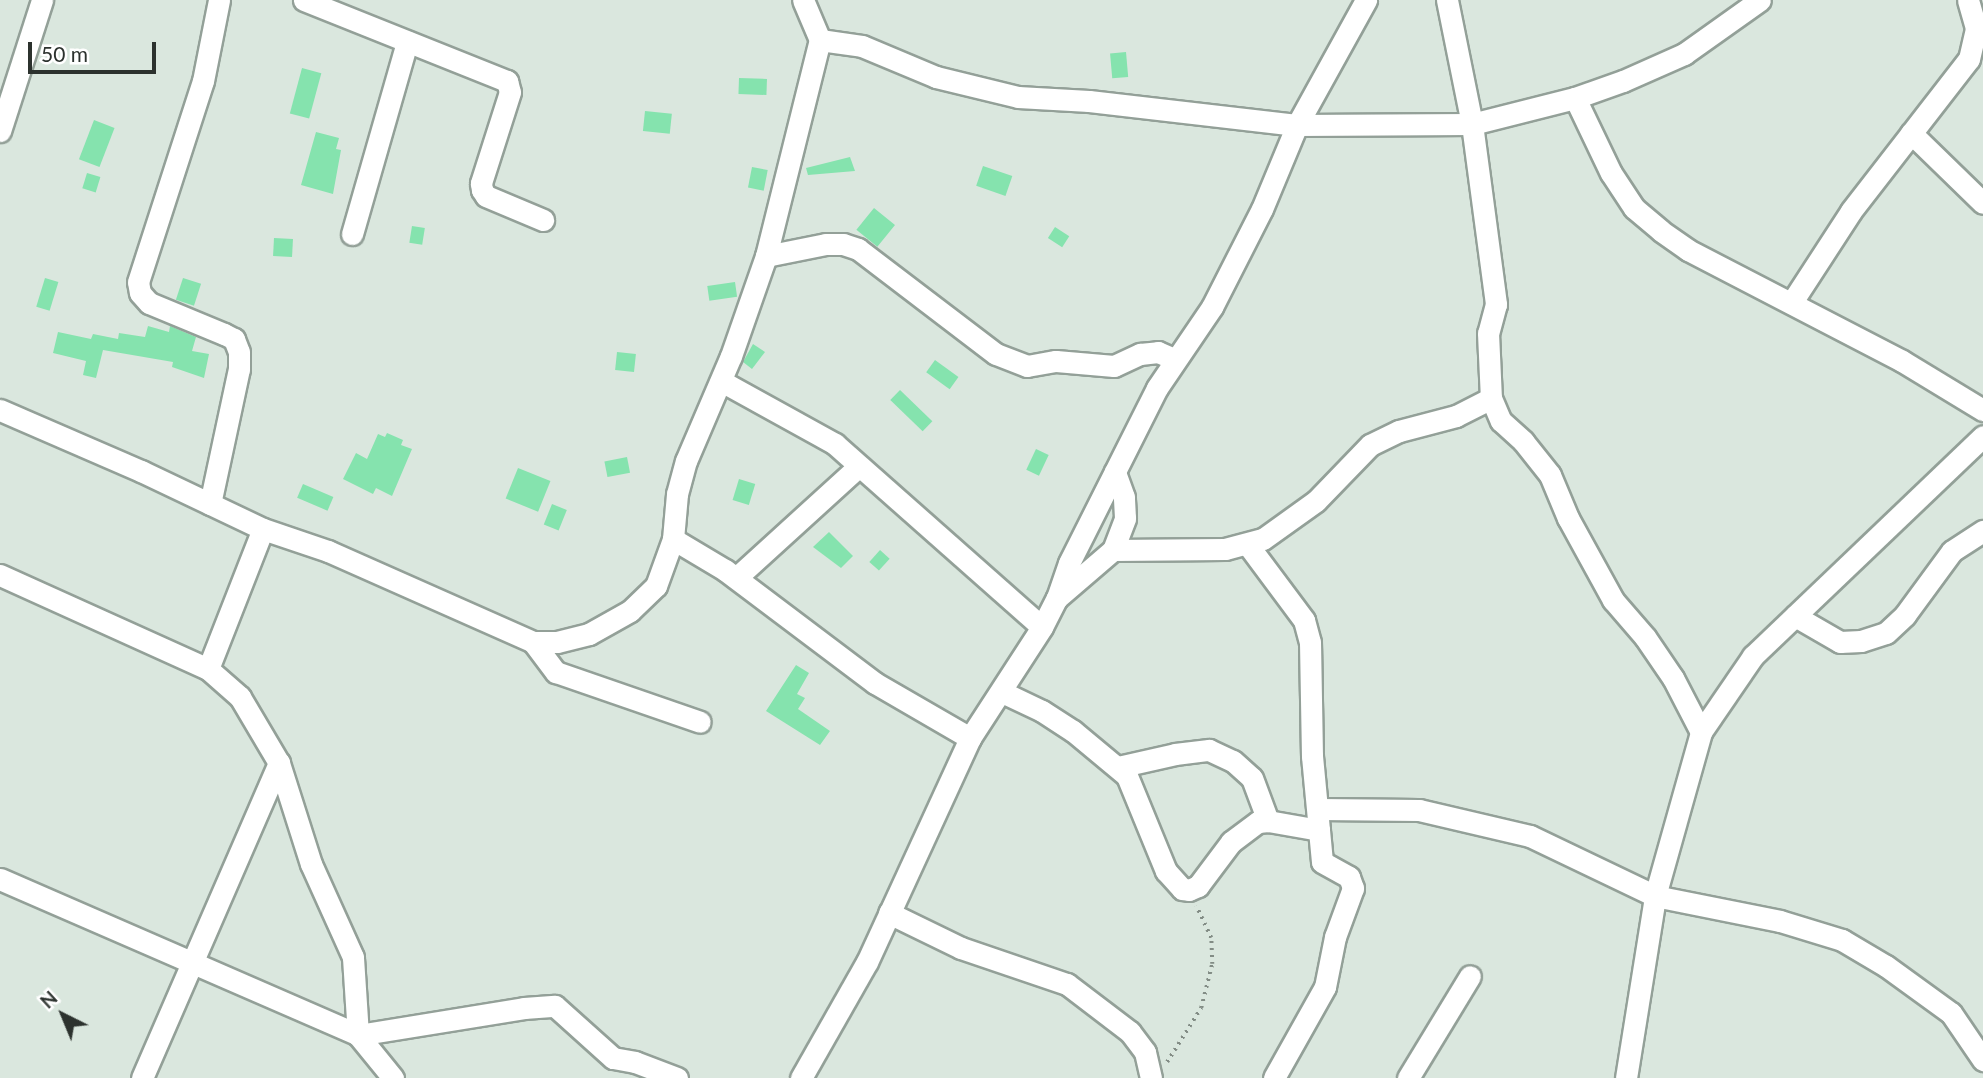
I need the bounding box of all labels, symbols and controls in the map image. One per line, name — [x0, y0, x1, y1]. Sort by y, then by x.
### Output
scale bar — [32, 28, 159, 72]
text: 50 m — [41, 41, 88, 66]
north arrow — [28, 980, 98, 1050]
text: N — [35, 986, 62, 1013]

